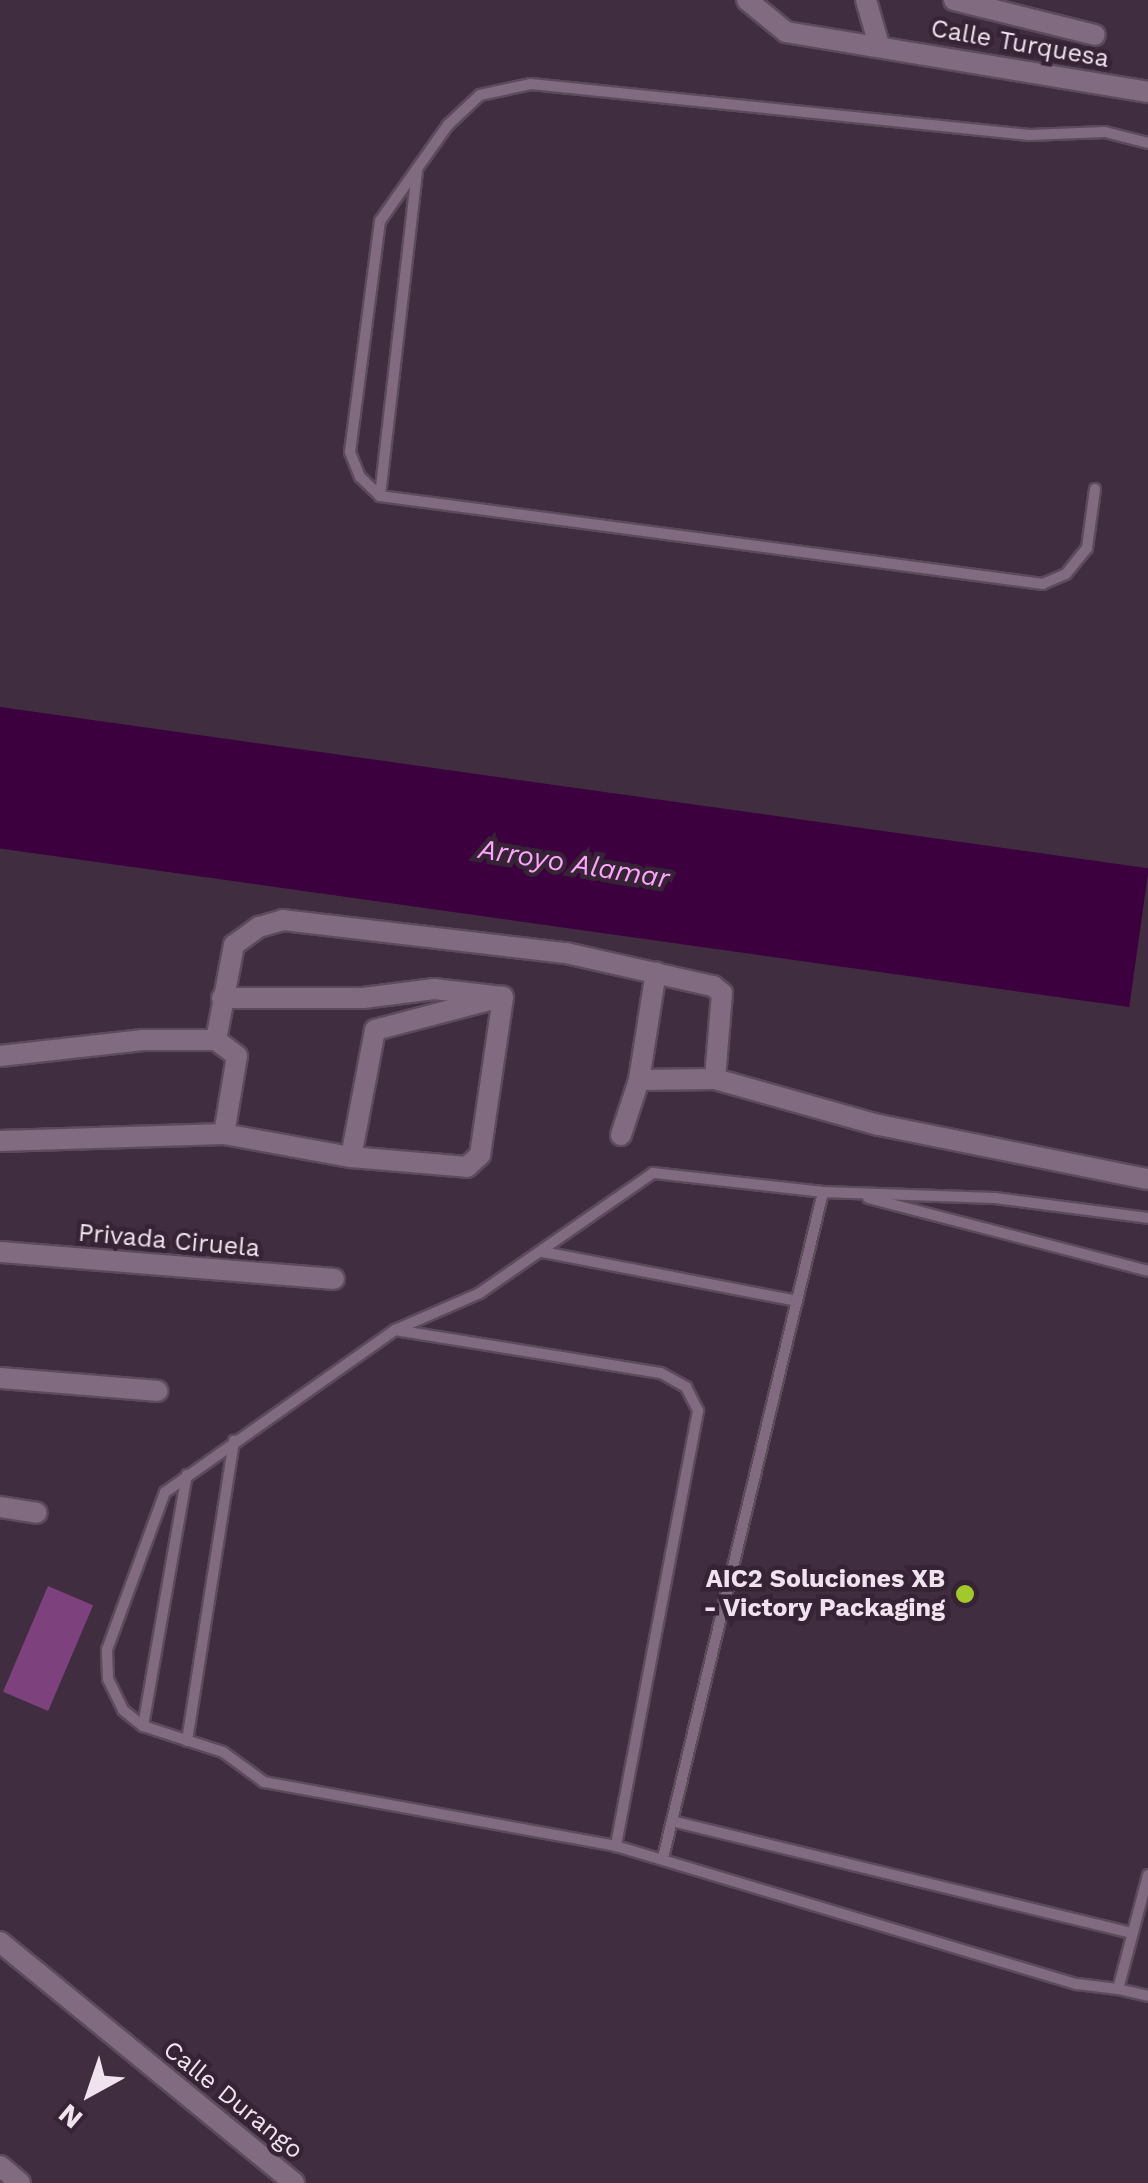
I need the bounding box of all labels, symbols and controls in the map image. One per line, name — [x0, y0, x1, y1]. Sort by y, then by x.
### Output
street label: Calle Turquesa — [928, 14, 1112, 74]
water label: Arroyo Alamar — [476, 832, 672, 896]
street label: Privada Ciruela — [77, 1218, 261, 1264]
place label: AIC2 Soluciones XB - Victory Packaging — [702, 1565, 945, 1624]
marker: AIC2 Soluciones XB - Victory Packaging — [954, 1583, 976, 1605]
street label: Calle Durango — [157, 2035, 309, 2165]
north arrow — [40, 2043, 140, 2143]
text: N — [52, 2097, 89, 2136]

